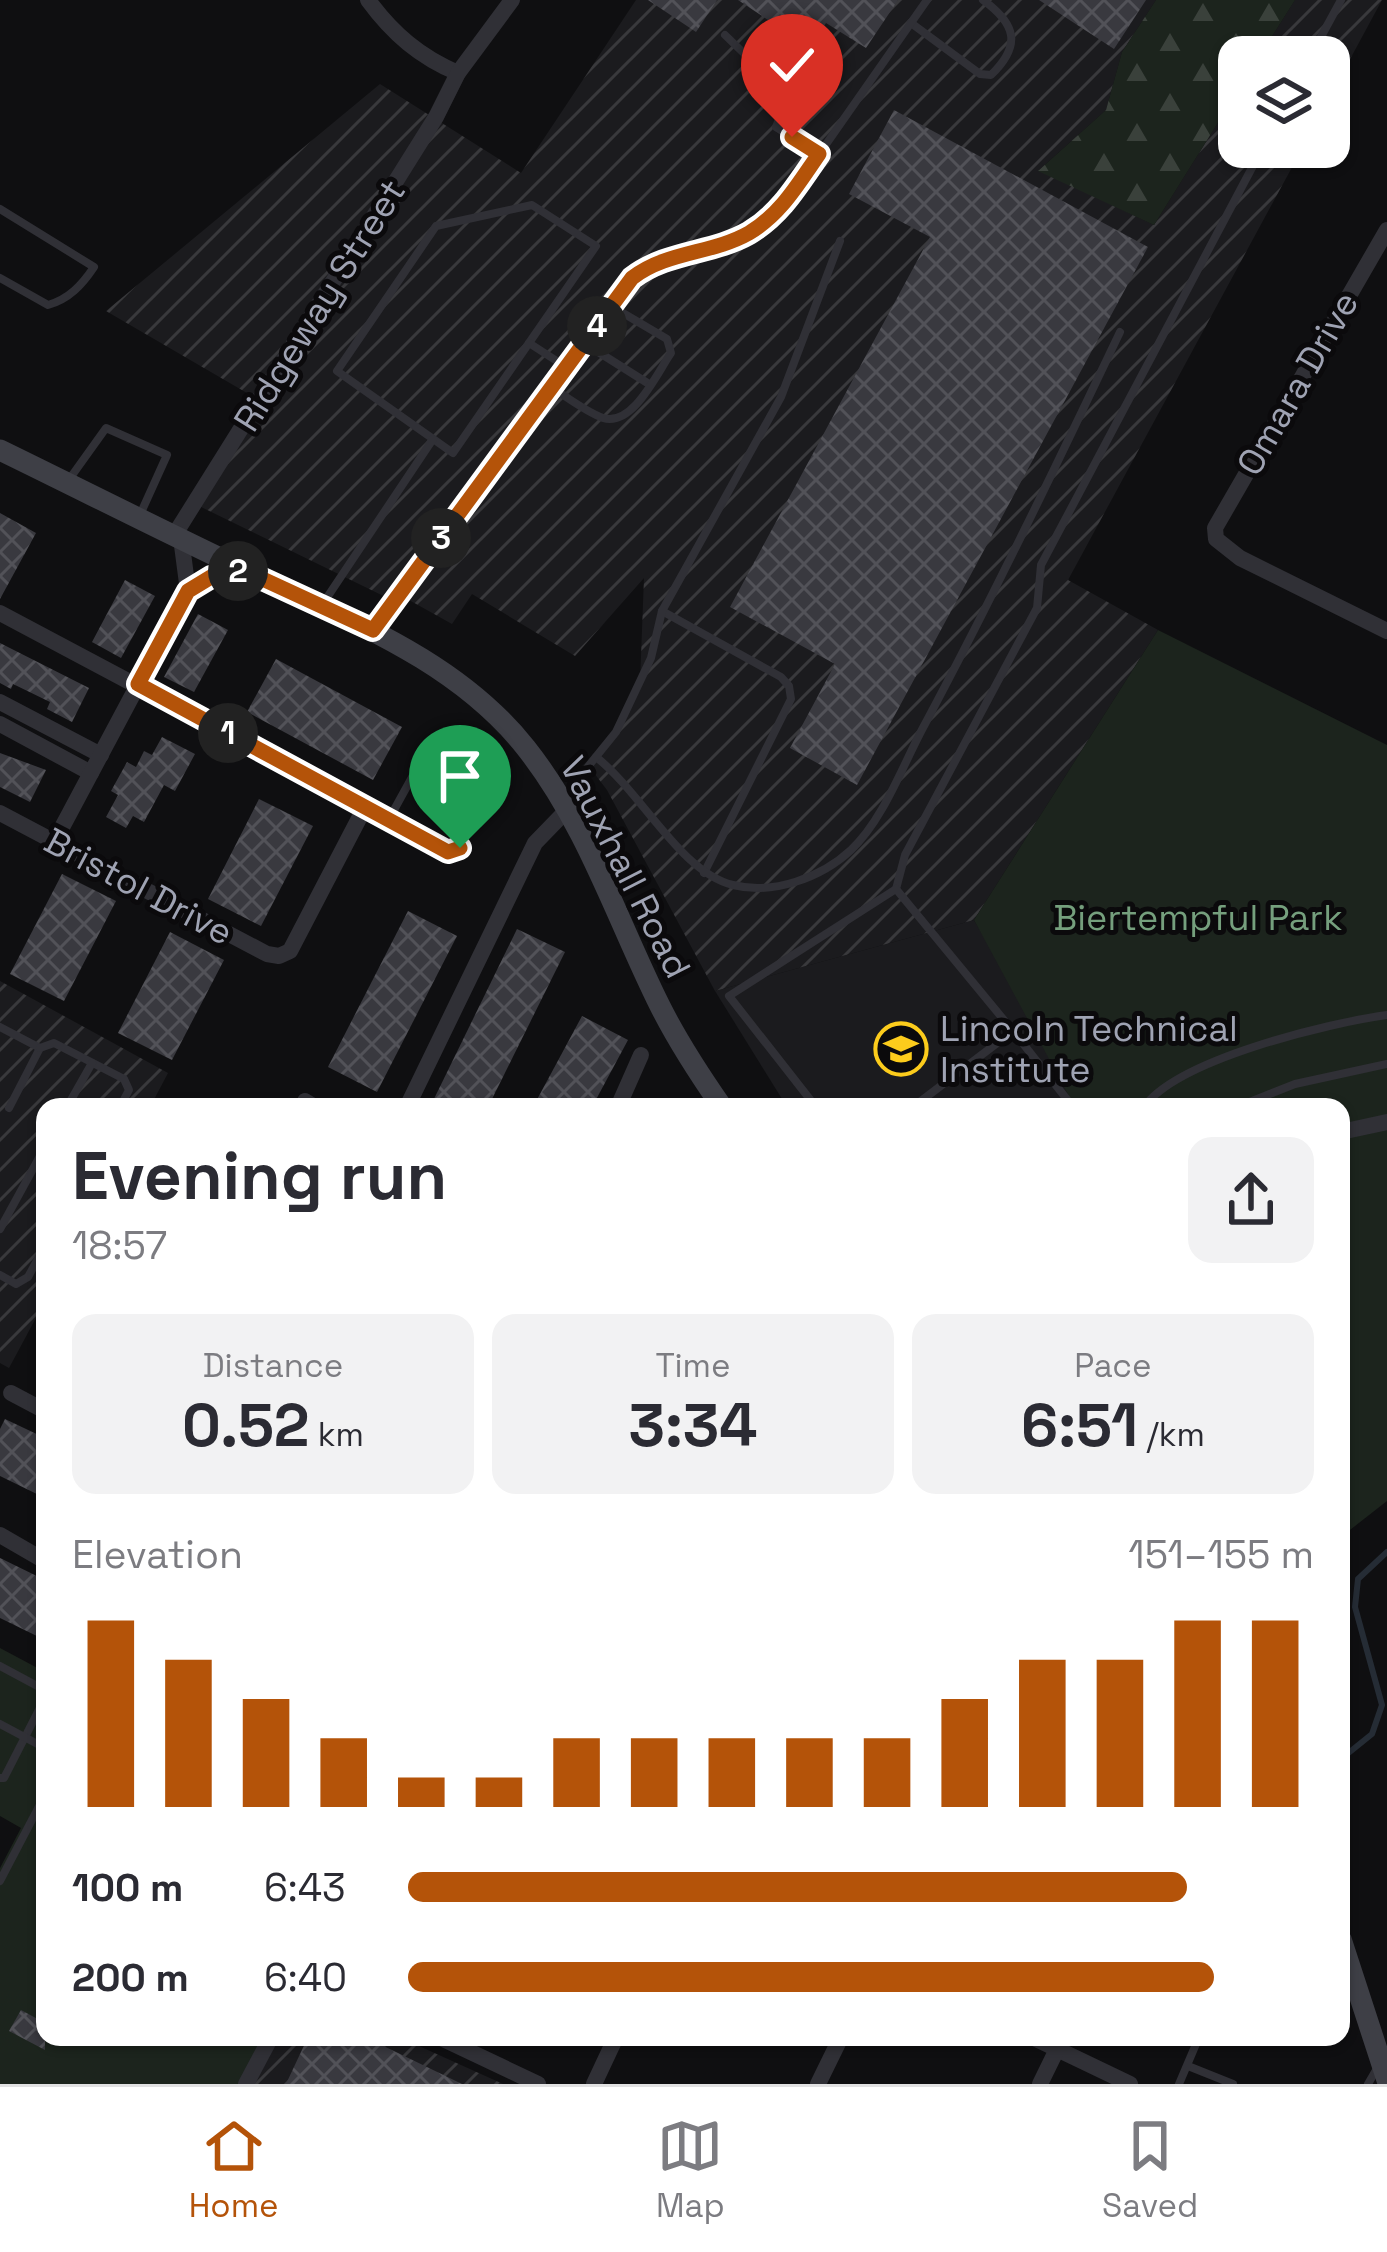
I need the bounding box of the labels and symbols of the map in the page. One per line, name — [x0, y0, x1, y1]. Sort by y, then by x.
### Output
pin — [741, 14, 843, 137]
street label: Ridgeway Street — [224, 171, 416, 440]
street label: Omara Drive — [1227, 283, 1369, 484]
pin: 4 — [567, 296, 627, 356]
pin: 3 — [411, 508, 471, 568]
pin: 2 — [208, 541, 268, 601]
pin: 1 — [198, 703, 258, 763]
pin — [409, 725, 511, 848]
street label: Vauxhall Road — [550, 749, 701, 986]
street label: Bristol Drive — [36, 818, 241, 956]
park label: Biertempful Park — [1053, 895, 1343, 941]
place label: Lincoln Technical Institute — [940, 1006, 1238, 1093]
school or university icon: Lincoln Technical Institute — [873, 1021, 929, 1077]

